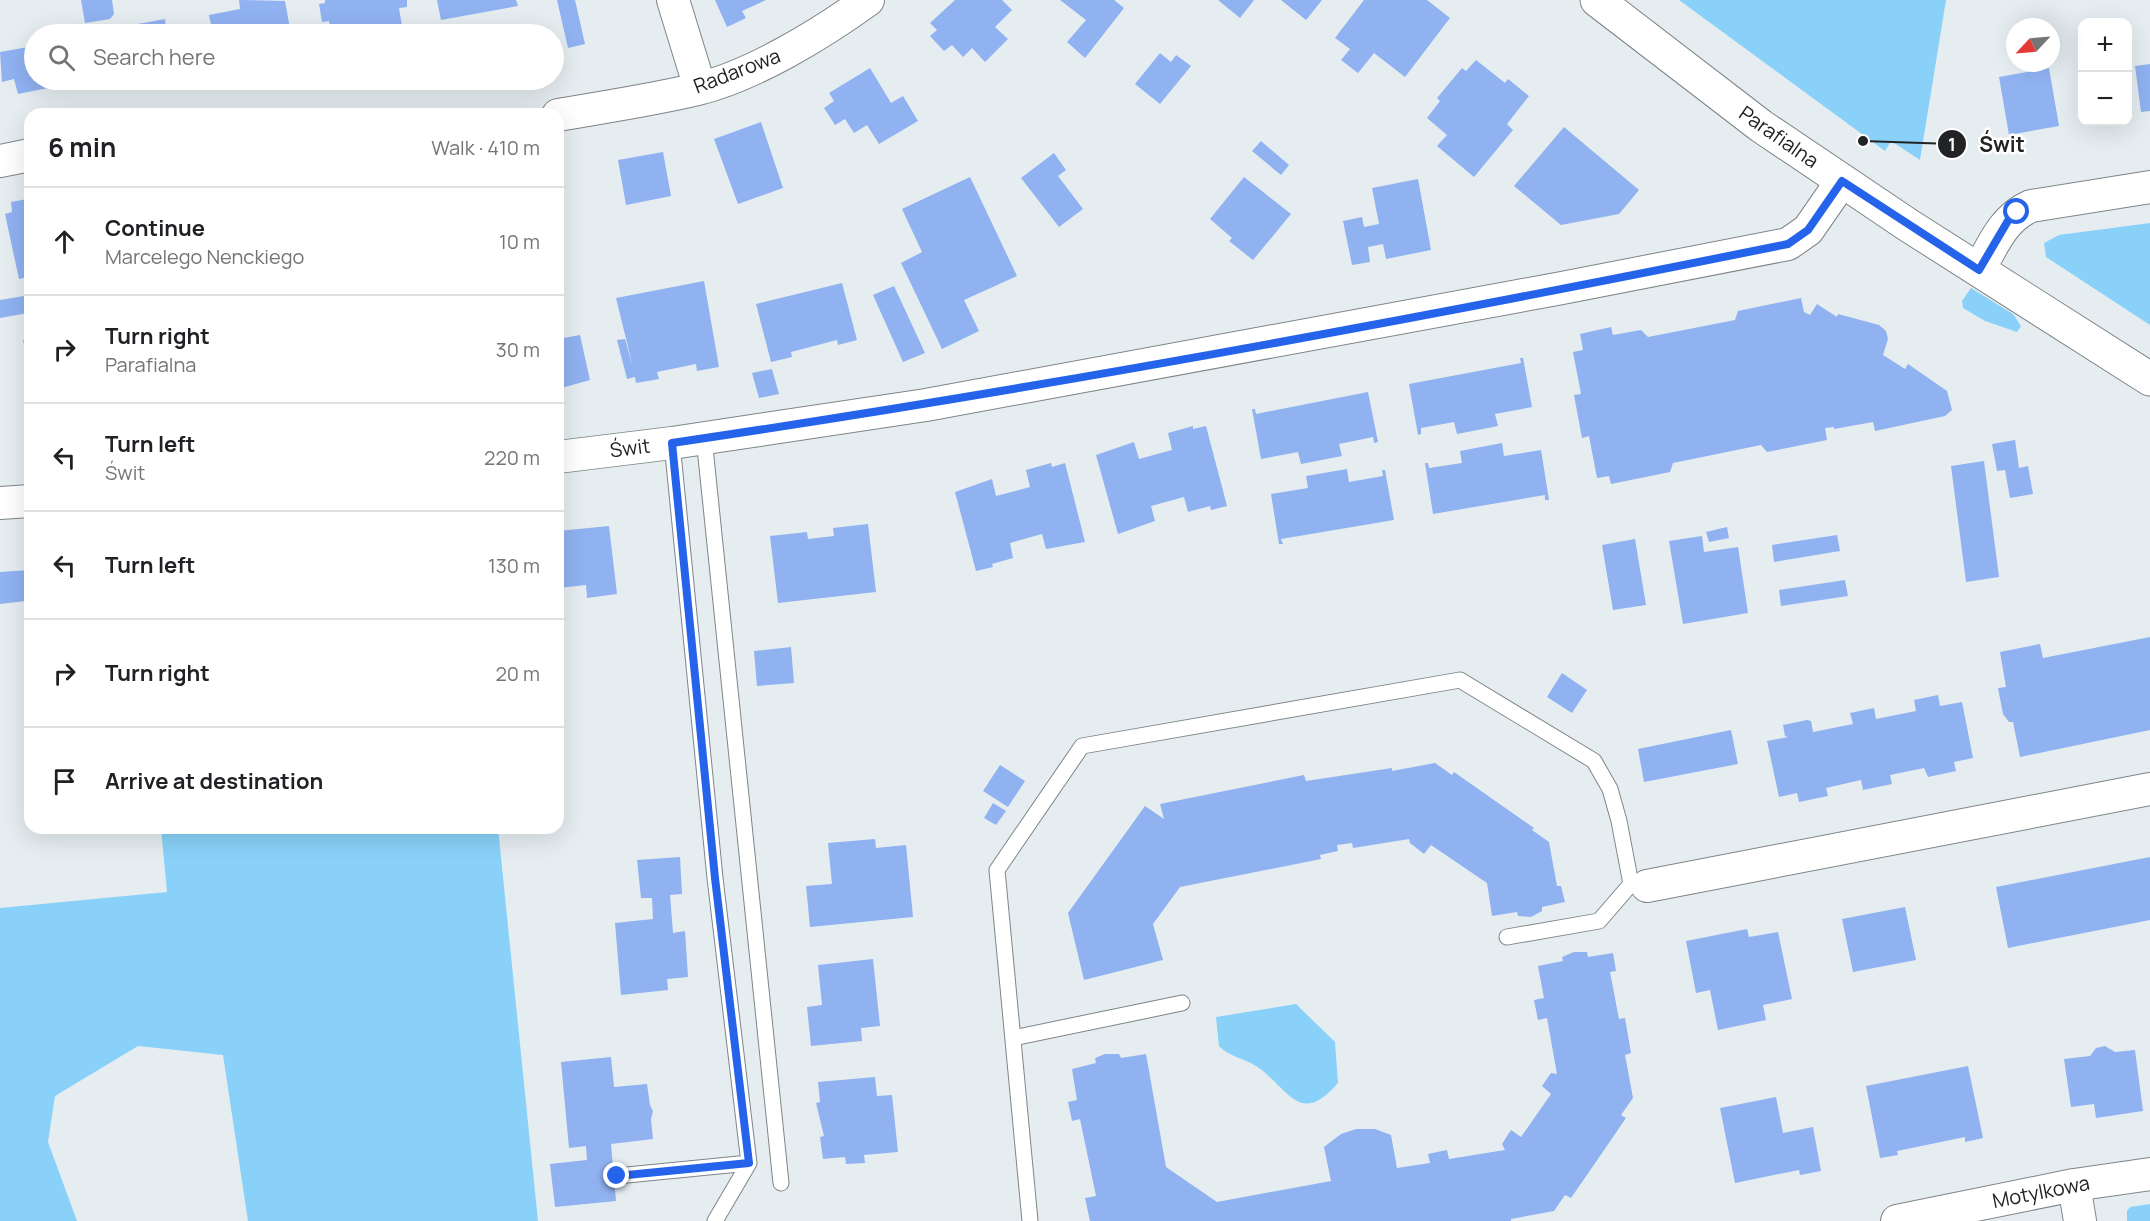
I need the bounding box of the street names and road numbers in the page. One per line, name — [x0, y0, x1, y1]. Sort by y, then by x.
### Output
street label: Radarowa — [690, 42, 784, 99]
street label: Parafialna — [1734, 99, 1824, 174]
street label: Świt — [608, 432, 652, 463]
street label: Motylkowa — [1990, 1169, 2092, 1214]

